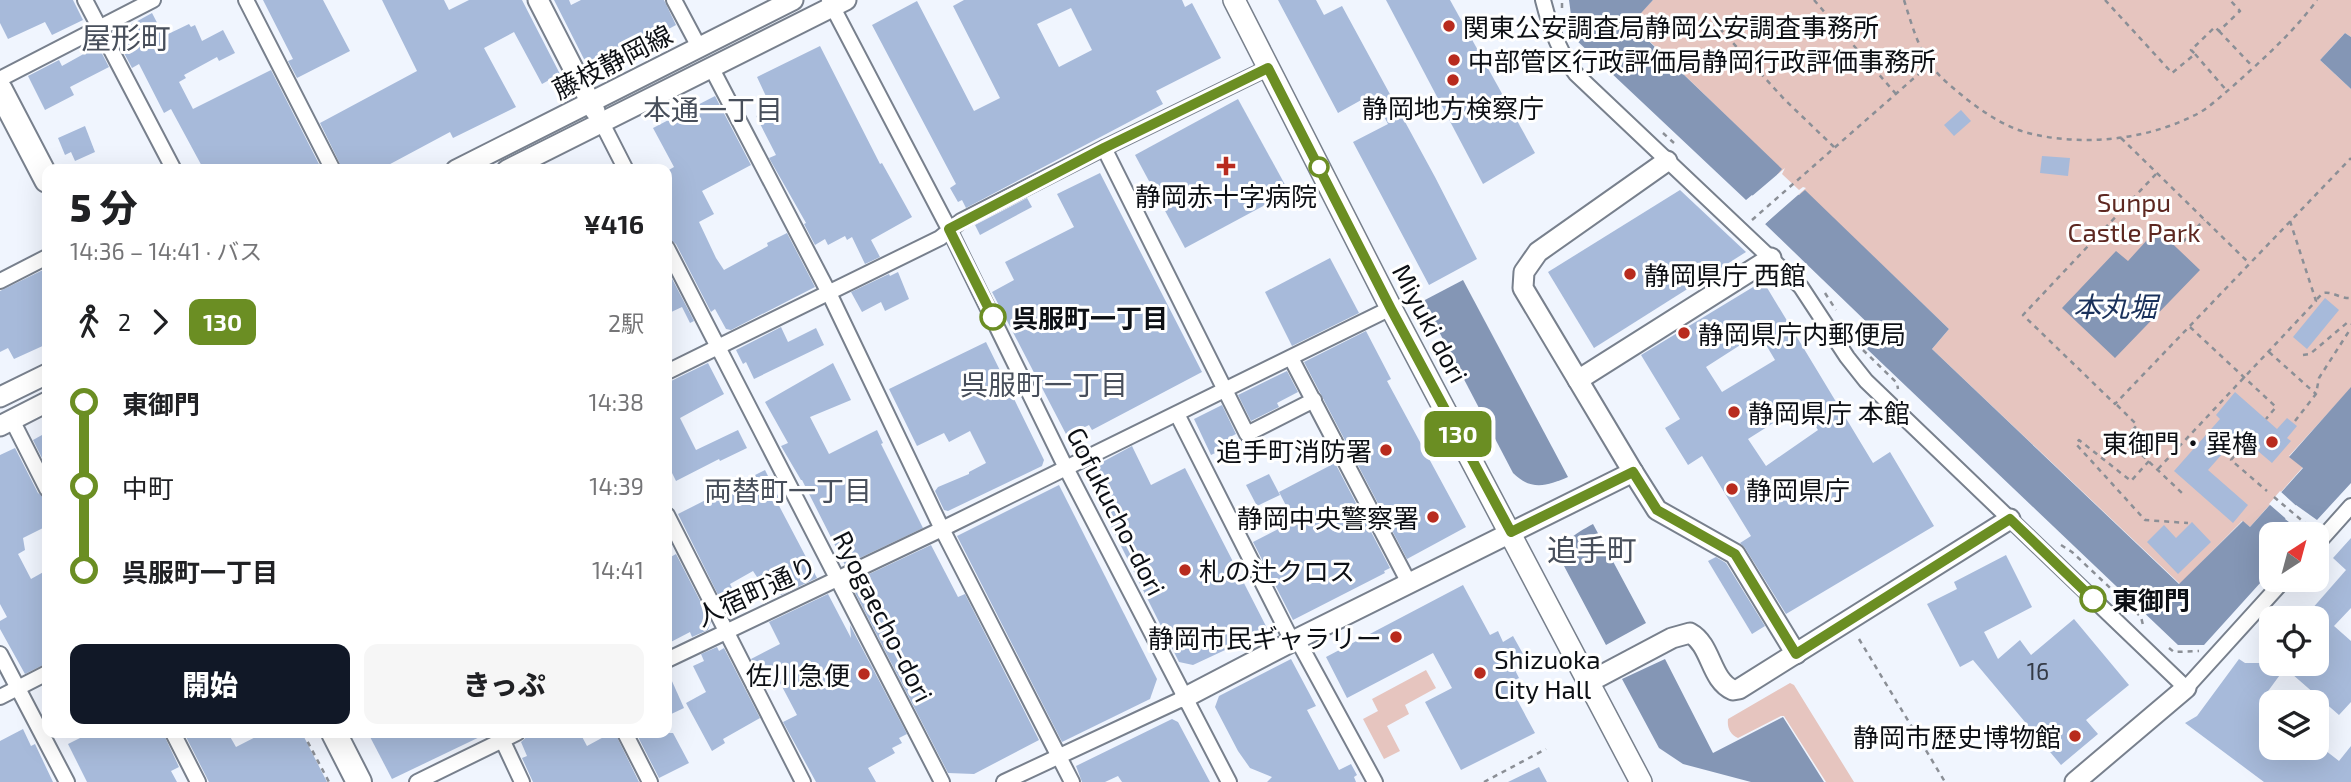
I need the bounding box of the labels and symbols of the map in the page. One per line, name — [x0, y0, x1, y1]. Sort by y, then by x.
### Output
place label: 関東公安調査局静岡公安調査事務所 — [1463, 11, 1879, 42]
street label: 藤枝静岡線 — [547, 18, 677, 104]
marker: 関東公安調査局静岡公安調査事務所 — [1441, 18, 1457, 34]
district label: 屋形町 — [81, 19, 171, 55]
place label: 中部管区行政評価局静岡行政評価事務所 — [1468, 45, 1936, 76]
marker: 中部管区行政評価局静岡行政評価事務所 — [1446, 52, 1462, 68]
marker: 静岡地方検察庁 — [1445, 72, 1461, 88]
district label: 本通一丁目 — [643, 92, 783, 126]
place label: 静岡地方検察庁 — [1362, 92, 1544, 123]
marker: 静岡赤十字病院 — [1216, 156, 1236, 176]
unlabelled marker — [1309, 157, 1329, 177]
place label: 静岡赤十字病院 — [1135, 180, 1317, 211]
park label: Sunpu Castle Park — [2068, 186, 2200, 247]
street label: Miyuki dori — [1387, 258, 1475, 388]
place label: 静岡県庁 西館 — [1644, 259, 1806, 290]
marker: 静岡県庁 西館 — [1622, 266, 1638, 282]
water label: 本丸堀 — [2073, 289, 2161, 323]
place label: 呉服町一丁目 — [1012, 302, 1168, 333]
marker: 呉服町一丁目 — [980, 304, 1006, 330]
place label: 静岡県庁内郵便局 — [1698, 318, 1906, 349]
marker: 静岡県庁内郵便局 — [1676, 325, 1692, 341]
district label: 呉服町一丁目 — [960, 367, 1128, 401]
place label: 静岡県庁 本館 — [1748, 397, 1910, 428]
marker: 静岡県庁 本館 — [1726, 404, 1742, 420]
line badge: 130 — [1418, 411, 1498, 457]
street label: Gofukucho-dori — [1061, 422, 1173, 600]
place label: 東御門・巽櫓 — [2102, 427, 2258, 458]
marker: 東御門・巽櫓 — [2264, 434, 2280, 450]
place label: 追手町消防署 — [1216, 435, 1372, 466]
marker: 追手町消防署 — [1378, 442, 1394, 458]
district label: 両替町一丁目 — [704, 473, 872, 507]
place label: 静岡県庁 — [1746, 474, 1850, 505]
marker: 静岡県庁 — [1724, 481, 1740, 497]
place label: 静岡中央警察署 — [1237, 502, 1419, 533]
marker: 静岡中央警察署 — [1425, 509, 1441, 525]
north arrow — [2259, 522, 2329, 592]
street label: Ryogaecho-dori — [828, 525, 940, 707]
district label: 追手町 — [1547, 531, 1637, 567]
street label: 人宿町通り — [691, 548, 821, 632]
place label: 札の辻クロス — [1199, 555, 1355, 586]
marker: 札の辻クロス — [1177, 562, 1193, 578]
place label: 東御門 — [2112, 584, 2190, 615]
marker: 東御門 — [2080, 586, 2106, 612]
place label: 静岡市民ギャラリー — [1148, 622, 1382, 653]
marker: 静岡市民ギャラリー — [1388, 629, 1404, 645]
place label: Shizuoka City Hall — [1494, 643, 1601, 704]
house number: 16 — [2027, 657, 2049, 685]
place label: 佐川急便 — [746, 659, 850, 690]
marker: Shizuoka City Hall — [1472, 665, 1488, 681]
marker: 佐川急便 — [856, 666, 872, 682]
place label: 静岡市歴史博物館 — [1853, 721, 2061, 752]
marker: 静岡市歴史博物館 — [2067, 728, 2083, 744]

